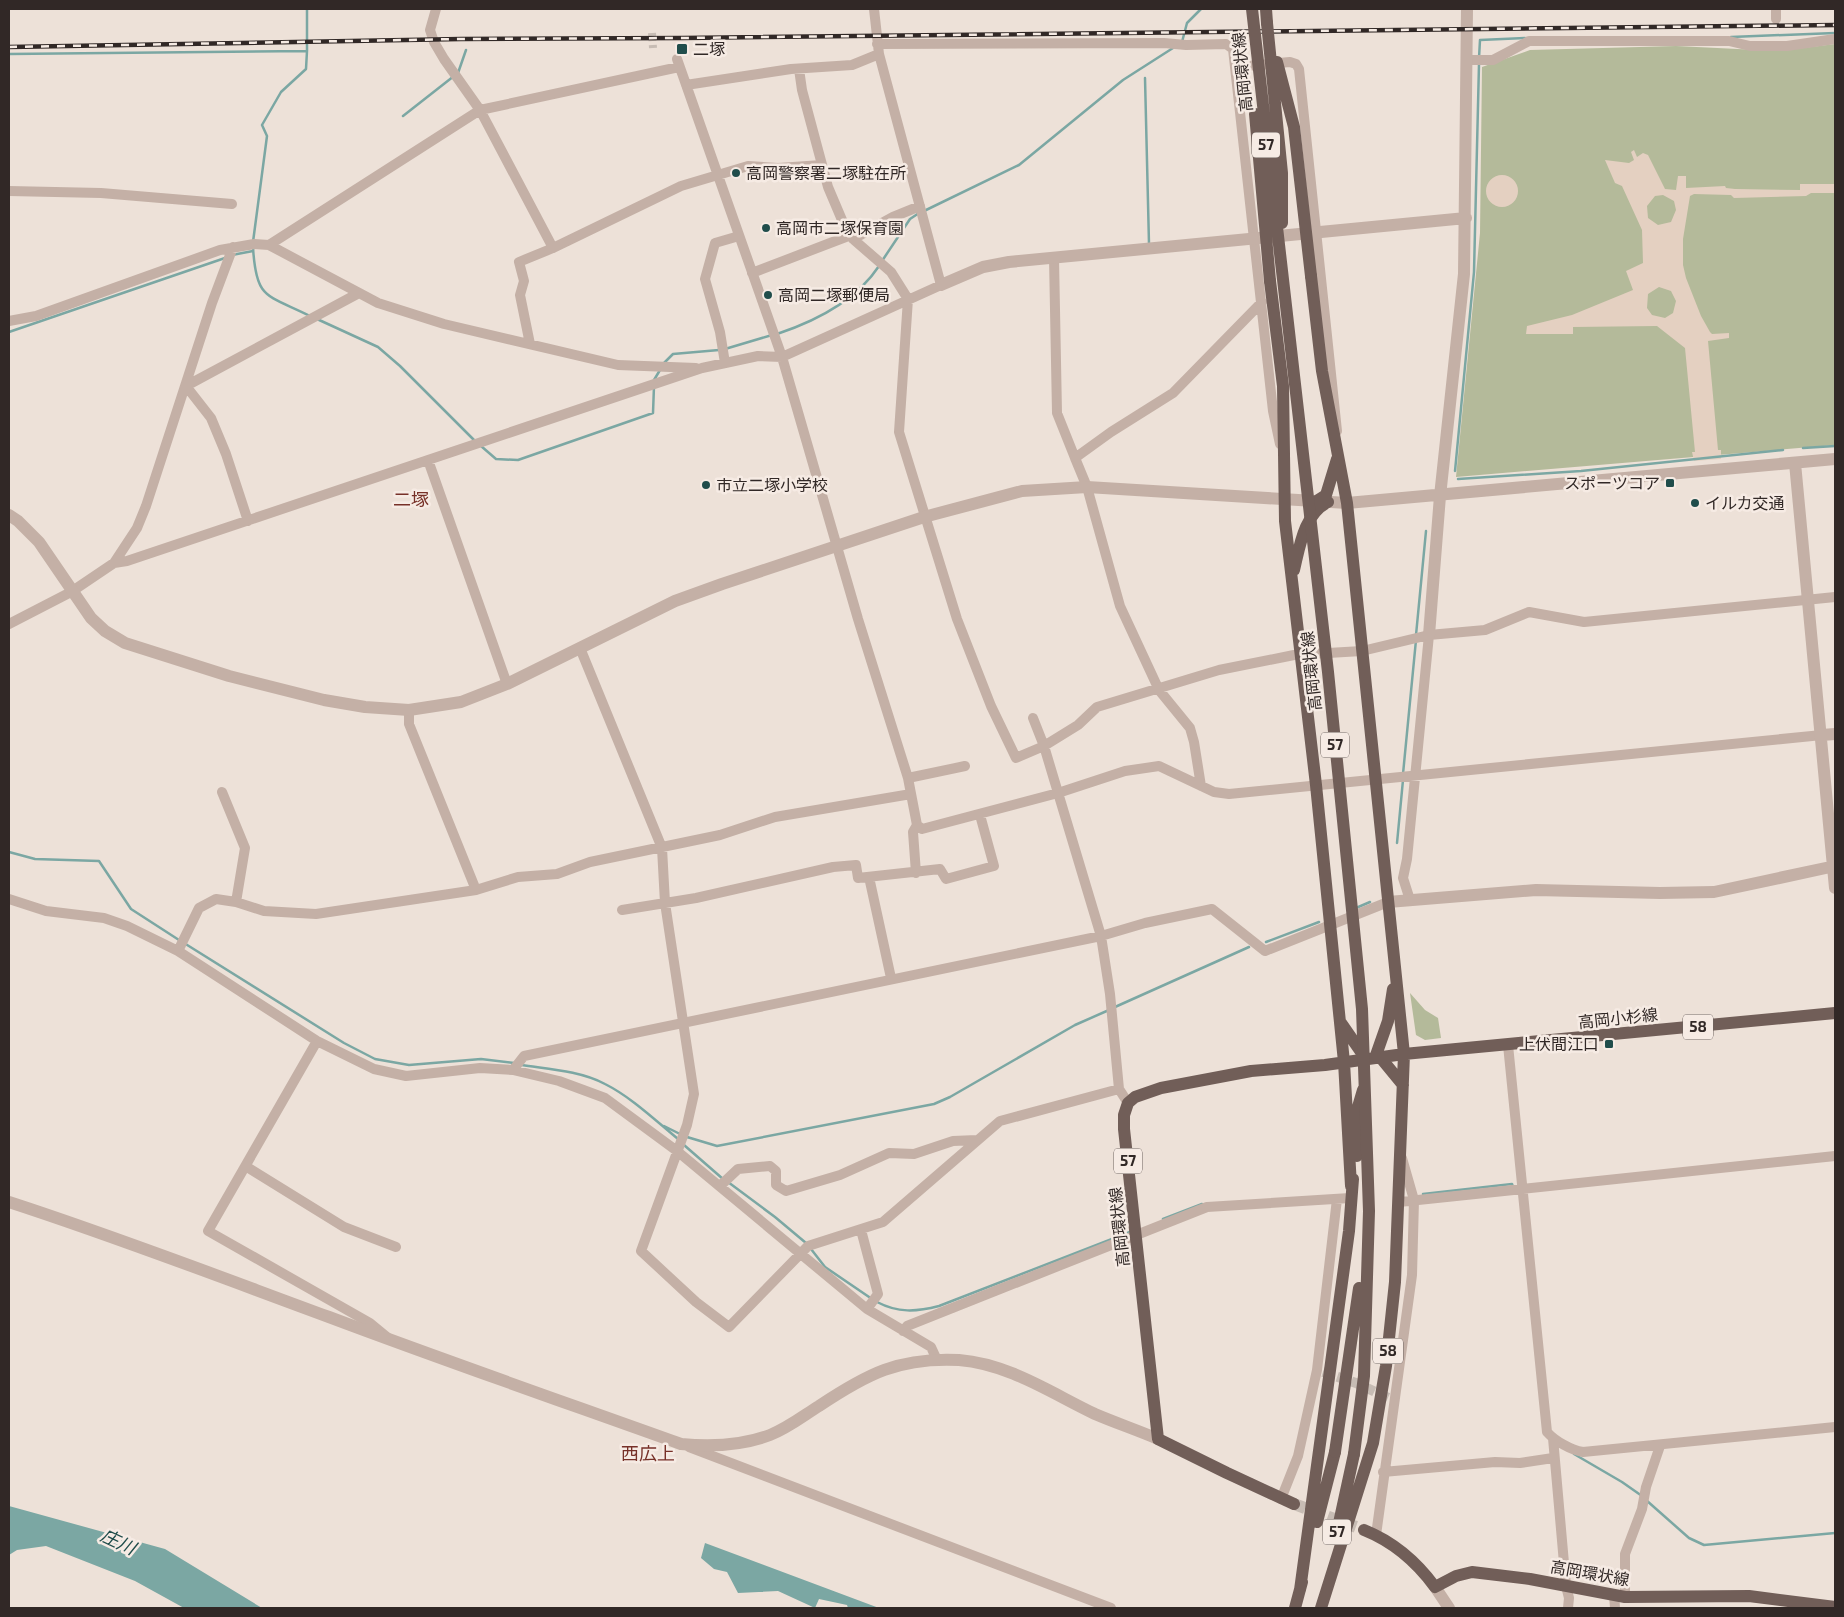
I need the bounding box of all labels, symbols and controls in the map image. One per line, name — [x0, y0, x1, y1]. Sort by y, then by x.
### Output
street label: 高岡環状線 — [1228, 31, 1255, 113]
place label: 二塚 — [693, 39, 725, 58]
marker: 二塚 — [675, 42, 689, 56]
road number: 57 — [1252, 132, 1280, 158]
place label: 高岡警察署二塚駐在所 — [746, 163, 906, 182]
marker: 高岡警察署二塚駐在所 — [730, 167, 742, 179]
place label: 高岡市二塚保育園 — [776, 218, 904, 237]
marker: 高岡市二塚保育園 — [760, 222, 772, 234]
place label: 高岡二塚郵便局 — [778, 285, 890, 304]
marker: 高岡二塚郵便局 — [762, 289, 774, 301]
place label: スポーツコア — [1564, 473, 1660, 492]
place label: 市立二塚小学校 — [716, 475, 828, 494]
marker: スポーツコア — [1664, 477, 1676, 489]
marker: 市立二塚小学校 — [700, 479, 712, 491]
district label: 二塚 — [393, 488, 429, 510]
place label: イルカ交通 — [1705, 493, 1785, 512]
marker: イルカ交通 — [1689, 497, 1701, 509]
street label: 高岡環状線 — [1297, 630, 1324, 712]
road number: 57 — [1321, 732, 1349, 758]
street label: 高岡小杉線 — [1577, 1004, 1659, 1031]
road number: 58 — [1683, 1014, 1713, 1040]
place label: 上伏間江口 — [1519, 1034, 1599, 1053]
marker: 上伏間江口 — [1603, 1038, 1615, 1050]
road number: 57 — [1114, 1148, 1142, 1174]
street label: 高岡環状線 — [1105, 1186, 1132, 1268]
road number: 58 — [1373, 1338, 1403, 1364]
district label: 西広上 — [621, 1442, 675, 1464]
road number: 57 — [1323, 1520, 1351, 1544]
water label: 庄川 — [97, 1524, 141, 1560]
street label: 高岡環状線 — [1549, 1556, 1631, 1589]

